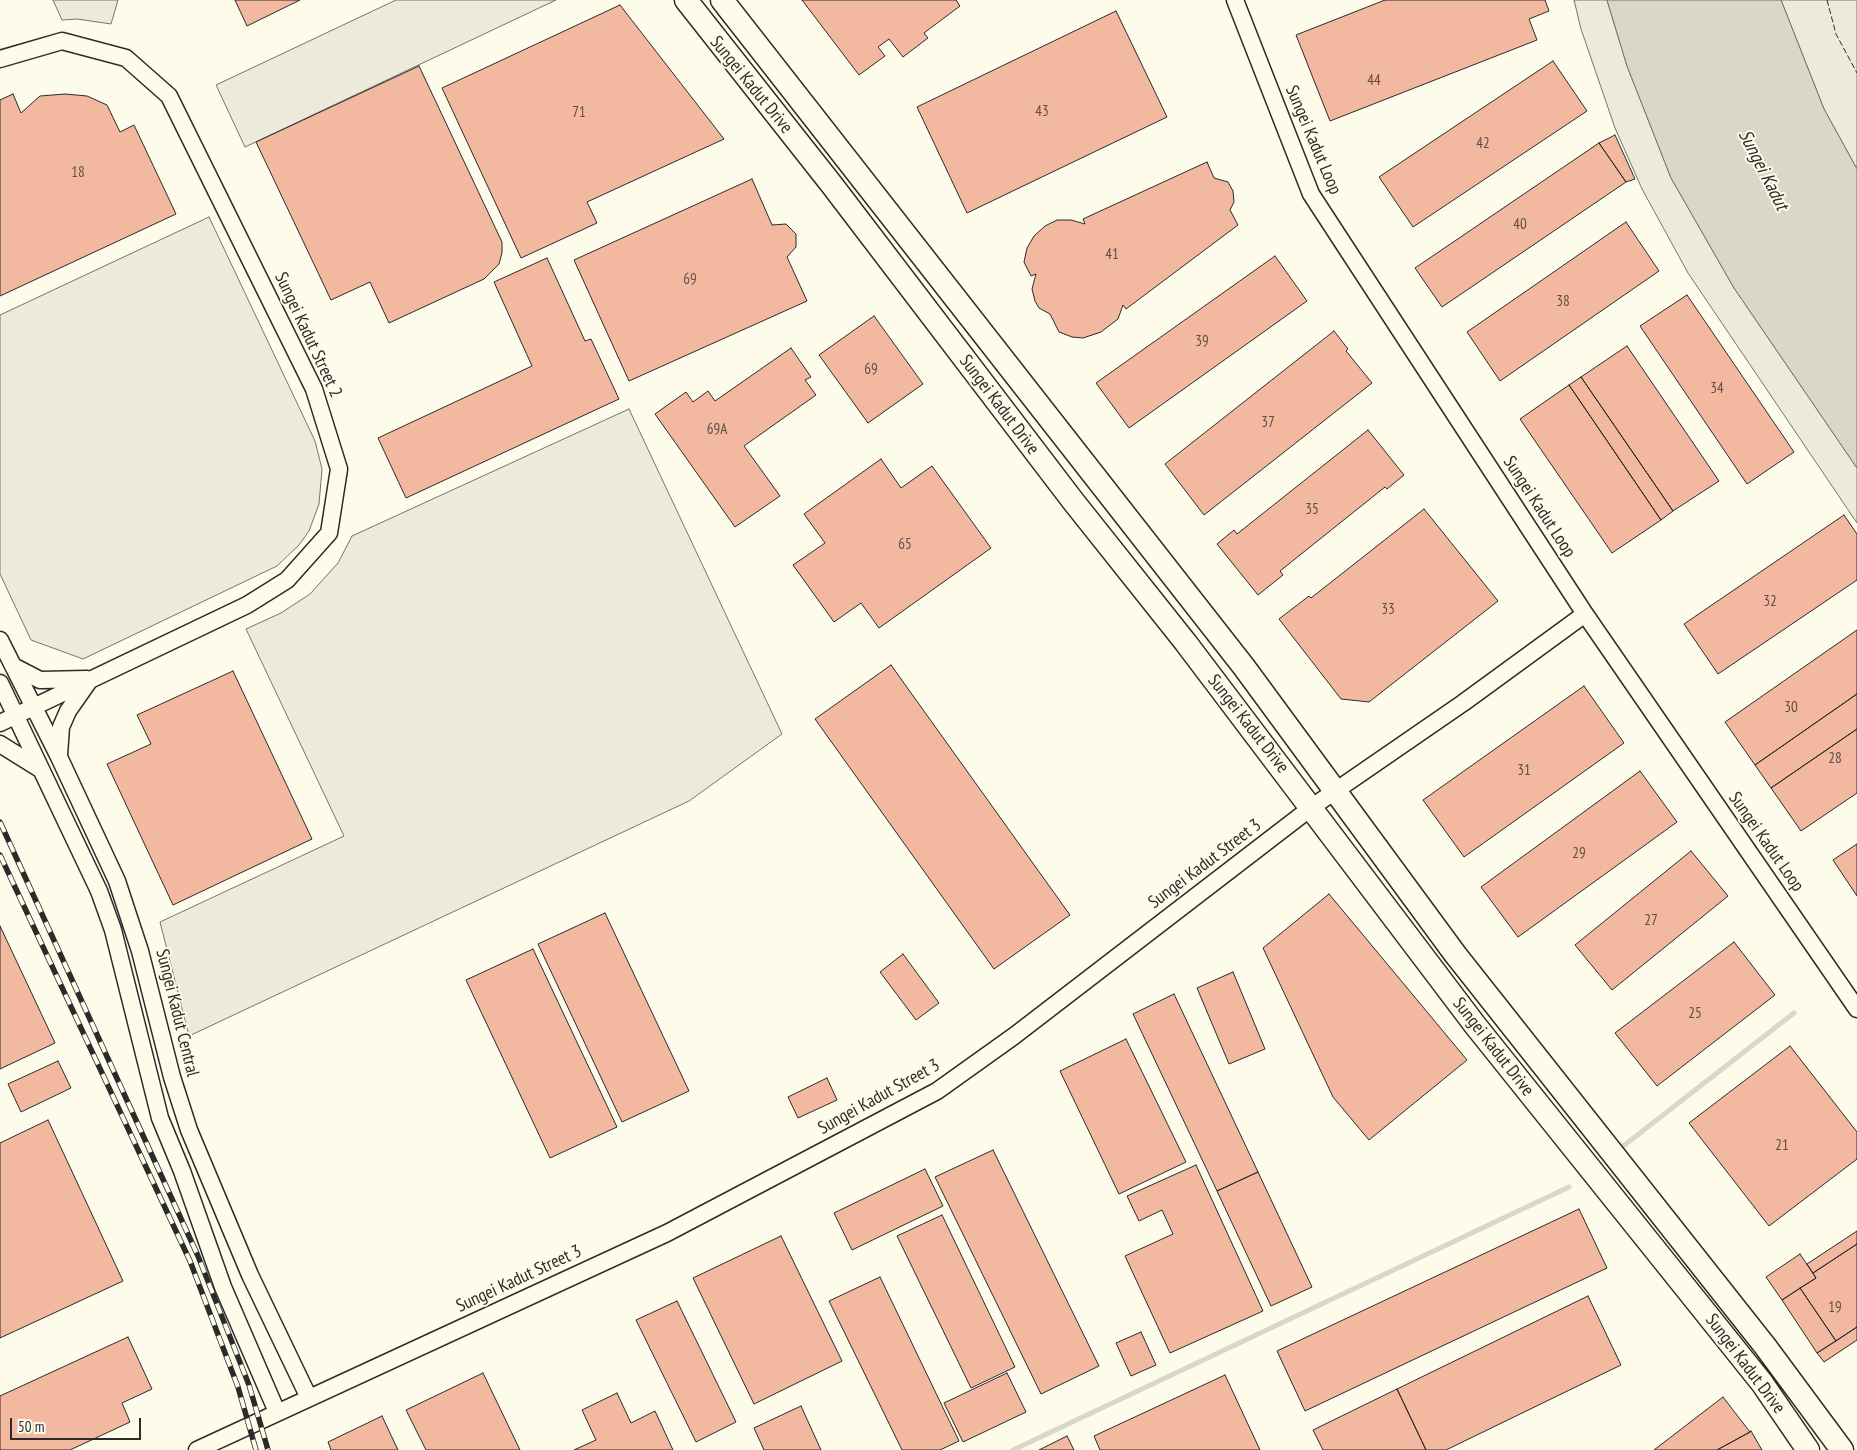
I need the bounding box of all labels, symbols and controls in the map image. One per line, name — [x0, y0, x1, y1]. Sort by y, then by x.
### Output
street label: Sungei Kadut Drive — [705, 32, 797, 138]
house number: 44 — [1367, 72, 1381, 90]
street label: Sungei Kadut Loop — [1280, 82, 1346, 198]
house number: 43 — [1035, 103, 1049, 121]
house number: 71 — [572, 104, 586, 122]
water label: Sungei Kadut — [1733, 126, 1793, 214]
house number: 42 — [1476, 135, 1490, 153]
house number: 18 — [71, 164, 85, 182]
house number: 40 — [1513, 216, 1527, 234]
house number: 41 — [1105, 246, 1119, 264]
street label: Sungei Kadut Street 2 — [270, 269, 346, 401]
house number: 69 — [683, 271, 697, 289]
house number: 38 — [1556, 293, 1570, 311]
house number: 39 — [1195, 333, 1209, 351]
street label: Sungei Kadut Drive — [955, 351, 1043, 459]
house number: 69 — [864, 361, 878, 379]
house number: 34 — [1710, 380, 1724, 398]
house number: 37 — [1261, 414, 1275, 432]
house number: 69A — [707, 421, 727, 439]
street label: Sungei Kadut Loop — [1498, 452, 1580, 562]
house number: 35 — [1305, 501, 1319, 519]
house number: 65 — [898, 536, 912, 554]
house number: 32 — [1763, 593, 1777, 611]
house number: 33 — [1381, 601, 1395, 619]
street label: Sungei Kadut Drive — [1203, 670, 1293, 778]
house number: 30 — [1784, 699, 1798, 717]
house number: 28 — [1828, 750, 1842, 768]
house number: 31 — [1517, 762, 1531, 780]
street label: Sungei Kadut Loop — [1724, 788, 1808, 896]
street label: Sungei Kadut Street 3 — [1144, 815, 1266, 913]
house number: 29 — [1572, 845, 1586, 863]
house number: 27 — [1644, 912, 1658, 930]
street label: Sungei Kadut Central — [151, 947, 203, 1079]
street label: Sungei Kadut Drive — [1448, 993, 1538, 1101]
house number: 25 — [1688, 1005, 1702, 1023]
street label: Sungei Kadut Street 3 — [814, 1055, 944, 1139]
house number: 21 — [1775, 1137, 1789, 1155]
street label: Sungei Kadut Street 3 — [453, 1241, 585, 1317]
house number: 19 — [1828, 1299, 1842, 1317]
street label: Sungei Kadut Drive — [1701, 1310, 1789, 1418]
scale bar — [12, 1408, 144, 1440]
text: 50 m — [18, 1417, 44, 1436]

